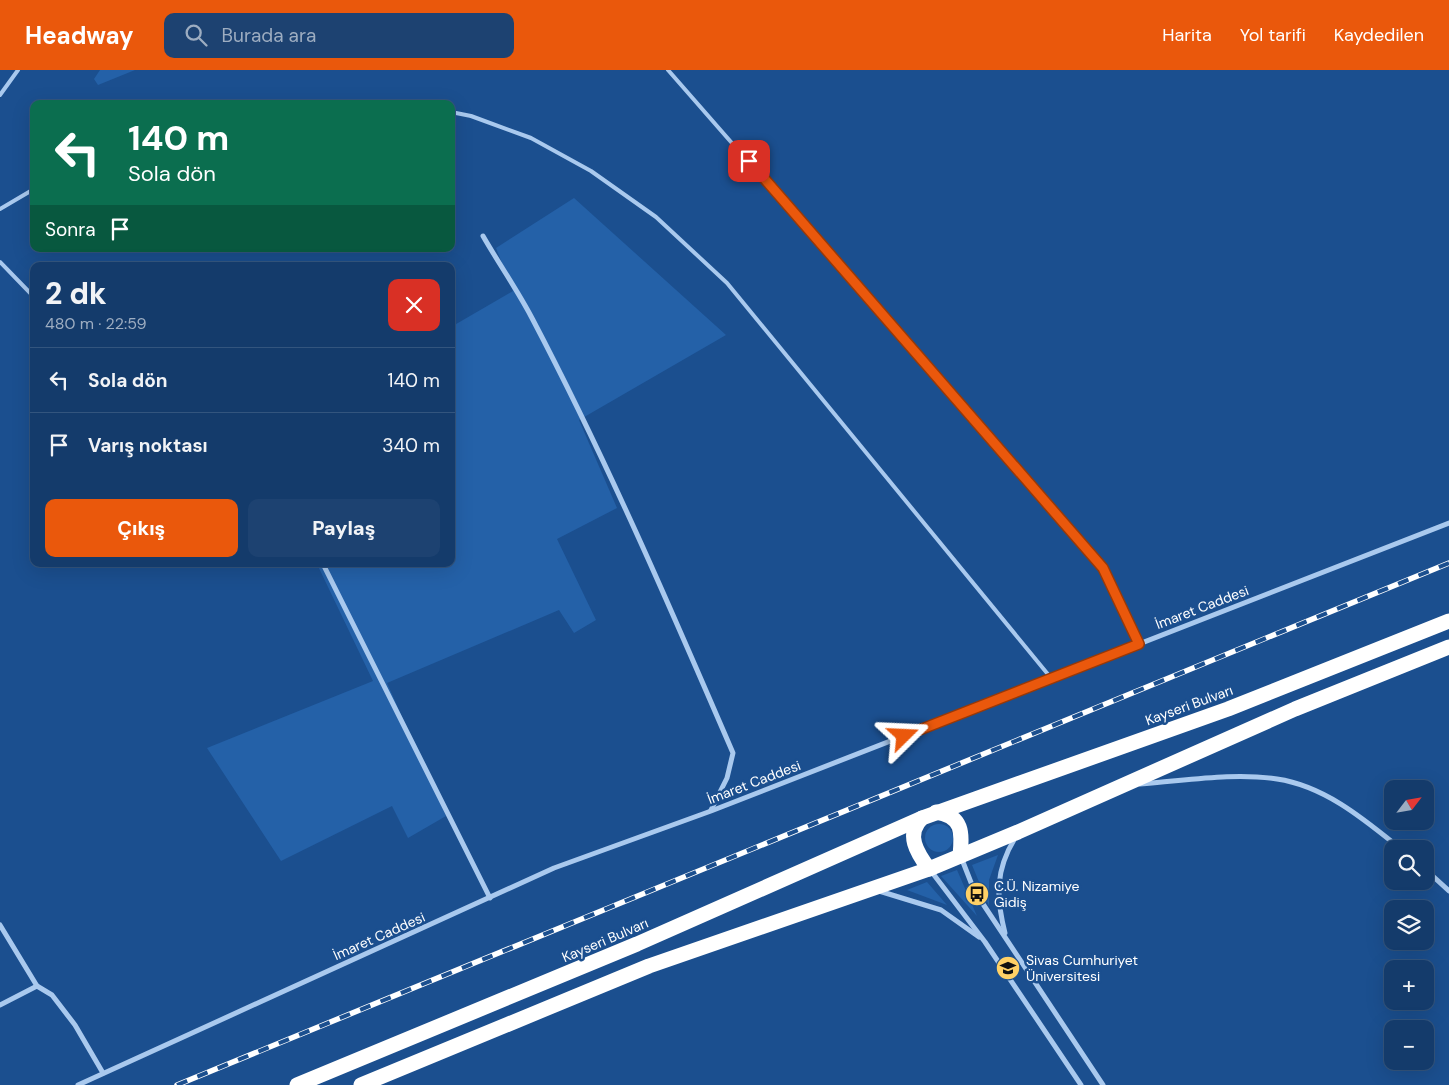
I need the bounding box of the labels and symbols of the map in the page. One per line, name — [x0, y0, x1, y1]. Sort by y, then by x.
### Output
pin — [728, 140, 770, 182]
street label: İmaret Caddesi — [1153, 581, 1251, 633]
street label: Kayseri Bulvarı — [1143, 681, 1235, 729]
position arrow — [877, 709, 929, 761]
street label: İmaret Caddesi — [705, 756, 803, 808]
north arrow — [1384, 780, 1434, 830]
place label: C.Ü. Nizamiye Gidiş — [994, 877, 1079, 911]
bus stop icon: C.Ü. Nizamiye Gidiş — [964, 881, 990, 907]
street label: İmaret Caddesi — [330, 908, 428, 964]
street label: Kayseri Bulvarı — [559, 914, 651, 966]
place label: Sivas Cumhuriyet Üniversitesi — [1026, 951, 1138, 985]
school or university icon: Sivas Cumhuriyet Üniversitesi — [995, 955, 1021, 981]

